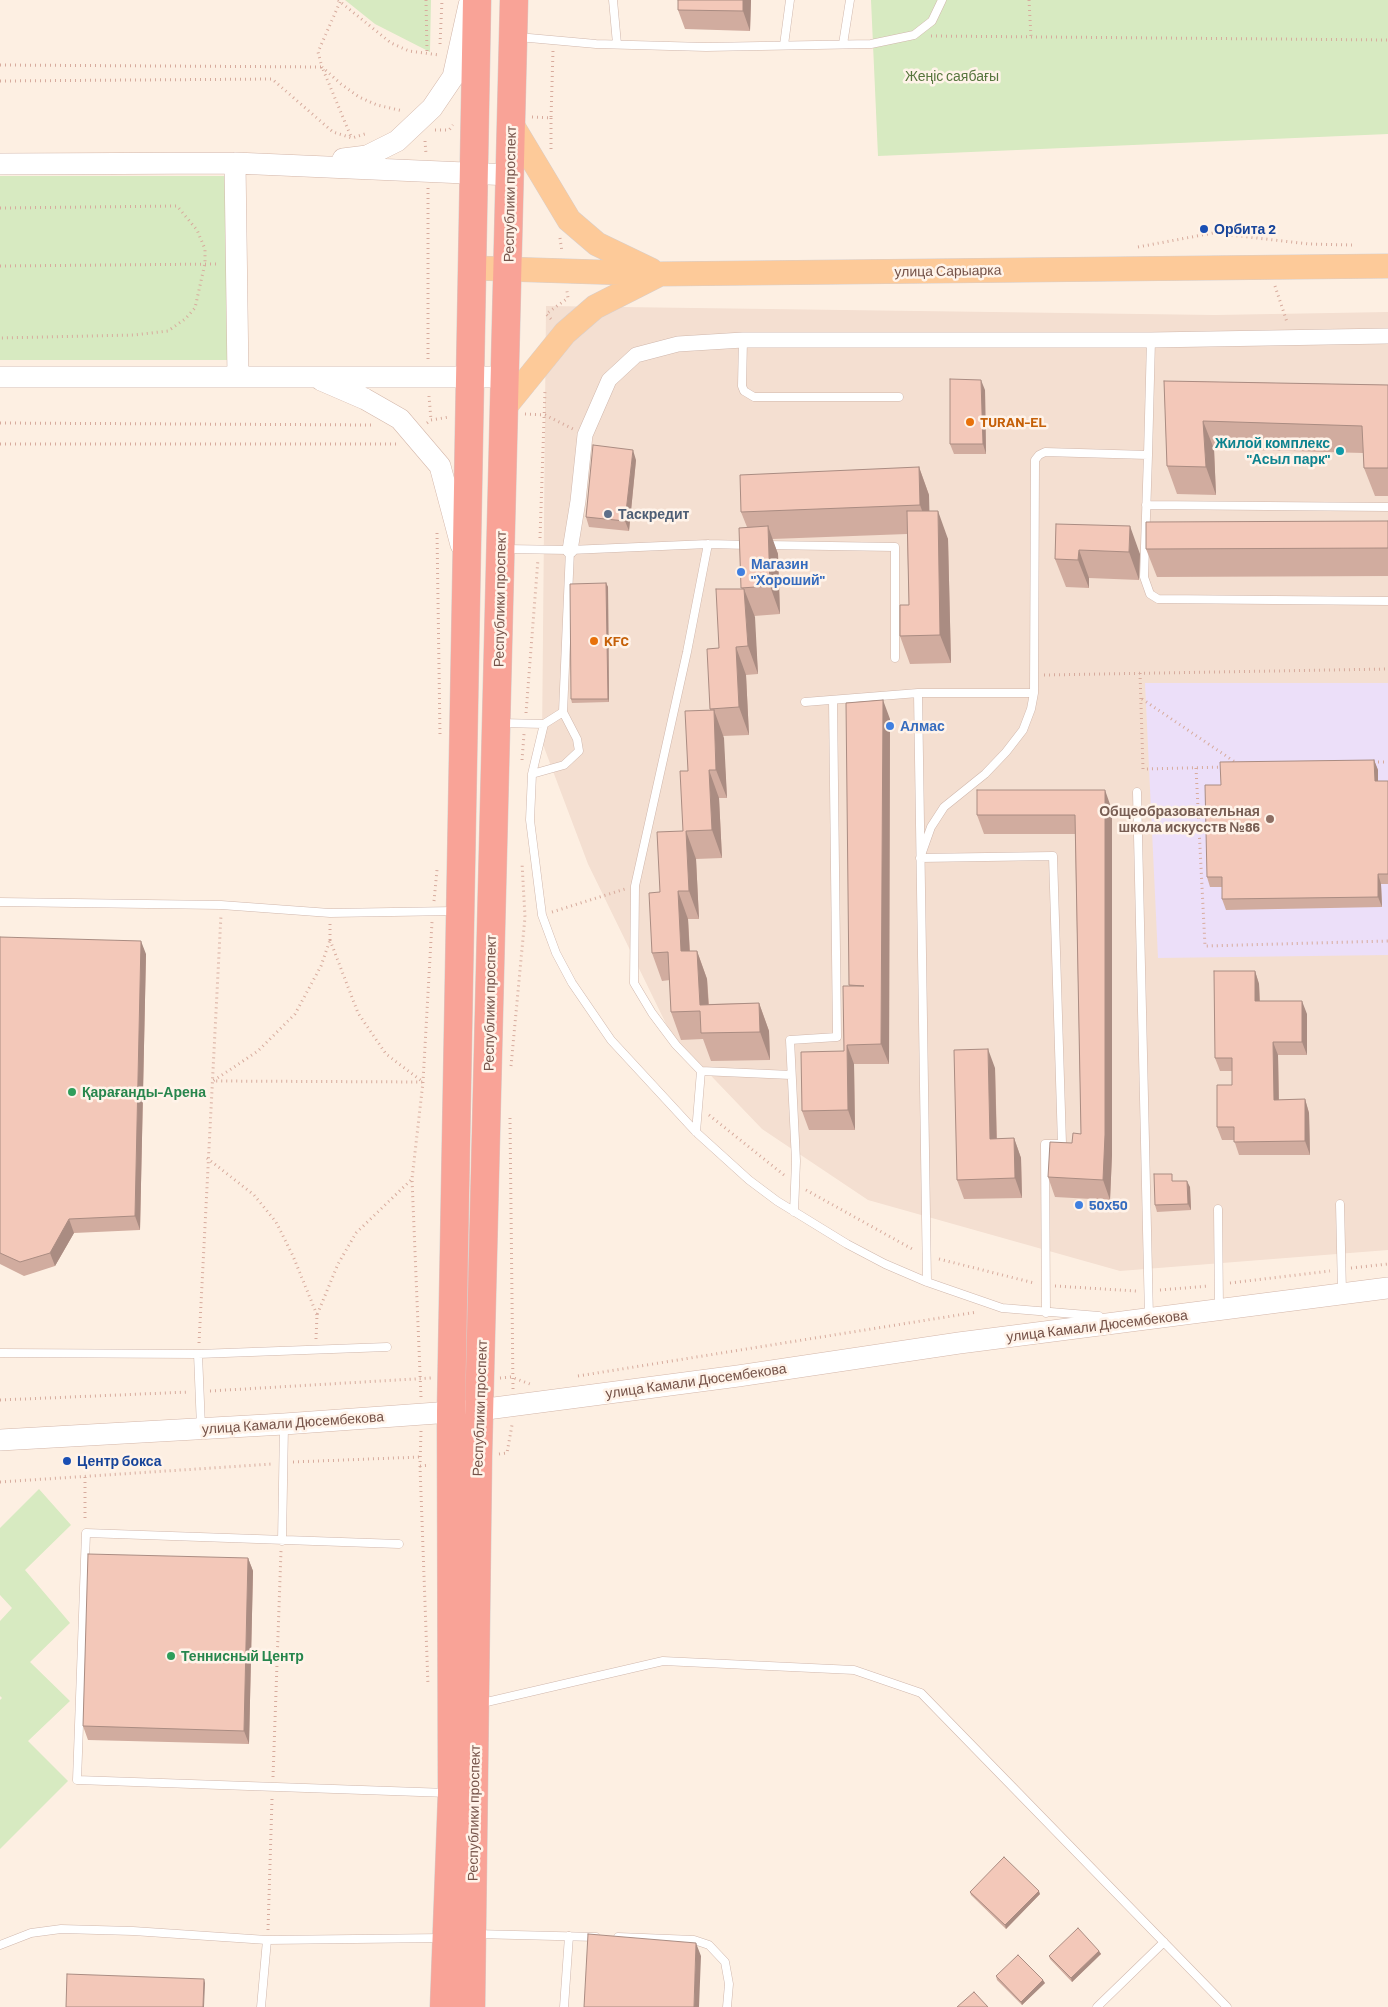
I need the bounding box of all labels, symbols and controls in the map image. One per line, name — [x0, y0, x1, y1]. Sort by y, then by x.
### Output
park label: Жеңіс саябағы — [905, 68, 999, 84]
street label: Республики проспект — [500, 126, 520, 262]
place label: Орбита 2 — [1214, 221, 1276, 237]
marker: Орбита 2 — [1198, 223, 1210, 235]
street label: улица Сарыарка — [894, 262, 1002, 280]
place label: TURAN-EL — [980, 414, 1046, 430]
marker: TURAN-EL — [964, 416, 976, 428]
place label: Жилой комплекс "Асыл парк" — [1215, 435, 1330, 468]
marker: Жилой комплекс "Асыл парк" — [1334, 445, 1346, 457]
place label: Таскредит — [618, 506, 689, 522]
marker: Таскредит — [602, 508, 614, 520]
street label: Республики проспект — [490, 531, 510, 667]
place label: Магазин "Хороший" — [751, 556, 825, 588]
marker: Магазин "Хороший" — [735, 566, 747, 578]
place label: KFC — [604, 633, 629, 649]
marker: KFC — [588, 635, 600, 647]
place label: Алмас — [900, 718, 945, 734]
marker: Алмас — [884, 720, 896, 732]
place label: Общеобразовательная школа искусств №86 — [1099, 803, 1260, 836]
marker: Общеобразовательная школа искусств №86 — [1264, 813, 1276, 825]
street label: Республики проспект — [480, 935, 500, 1071]
place label: Қарағанды-Арена — [82, 1084, 206, 1100]
marker: Қарағанды-Арена — [66, 1086, 78, 1098]
place label: 50х50 — [1089, 1197, 1128, 1213]
marker: 50х50 — [1073, 1199, 1085, 1211]
street label: улица Камали Дюсембекова — [1005, 1307, 1189, 1345]
street label: Республики проспект — [469, 1339, 491, 1477]
street label: улица Камали Дюсембекова — [604, 1360, 788, 1402]
street label: улица Камали Дюсембекова — [201, 1408, 385, 1438]
place label: Центр бокса — [77, 1453, 162, 1469]
marker: Центр бокса — [61, 1455, 73, 1467]
place label: Теннисный Центр — [181, 1648, 304, 1664]
marker: Теннисный Центр — [165, 1650, 177, 1662]
street label: Республики проспект — [464, 1745, 484, 1881]

